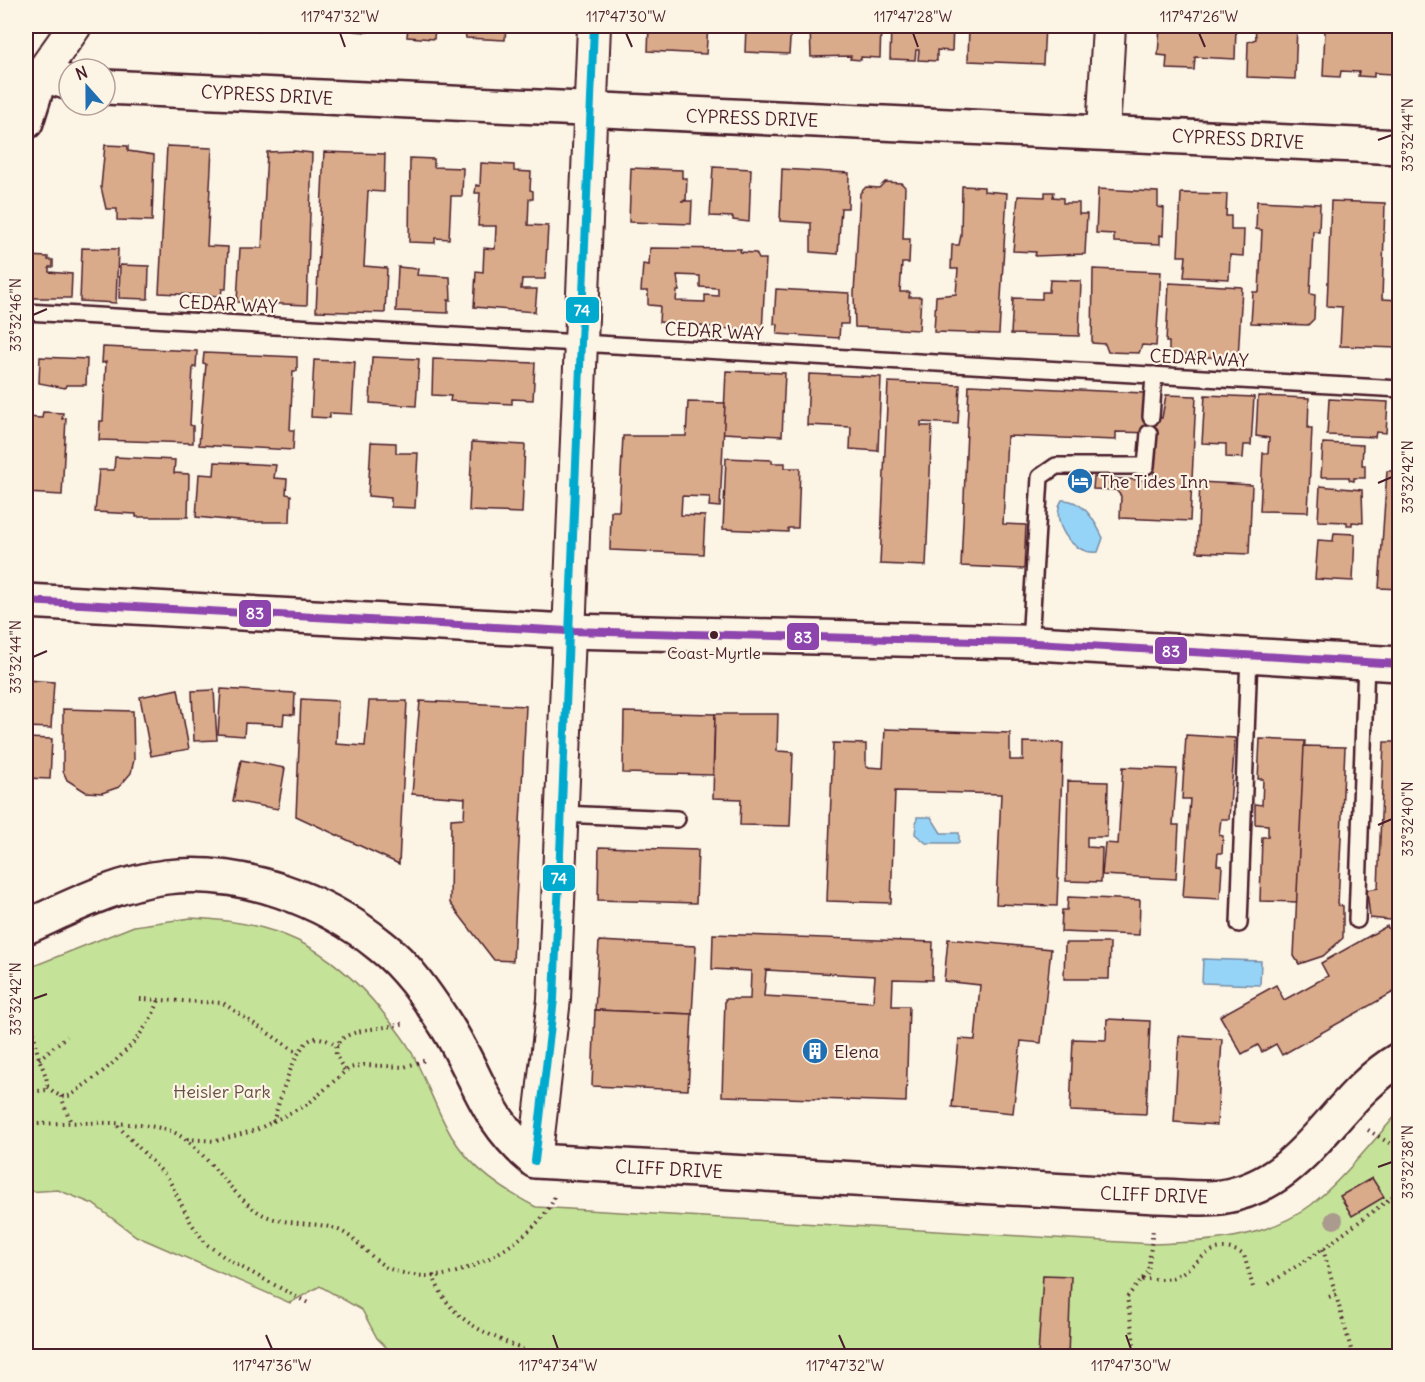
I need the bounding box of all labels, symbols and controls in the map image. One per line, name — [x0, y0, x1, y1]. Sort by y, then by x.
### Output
text: 117°47'32"W — [301, 7, 379, 26]
text: 117°47'30"W — [586, 7, 666, 26]
text: 117°47'28"W — [874, 7, 953, 26]
text: 117°47'26"W — [1160, 7, 1239, 26]
north arrow — [57, 57, 117, 117]
text: N — [73, 62, 90, 84]
street label: CYPRESS DRIVE — [200, 80, 334, 110]
text: 33°32'44"N — [1398, 98, 1417, 172]
street label: CYPRESS DRIVE — [685, 104, 819, 132]
street label: CYPRESS DRIVE — [1171, 124, 1305, 154]
text: 33°32'46"N — [6, 278, 25, 352]
street label: CEDAR WAY — [178, 290, 278, 318]
line badge: 74 — [565, 296, 600, 324]
text: 74 — [574, 300, 590, 320]
street label: CEDAR WAY — [664, 317, 764, 345]
street label: CEDAR WAY — [1149, 344, 1249, 372]
text: 33°32'42"N — [1398, 440, 1417, 514]
hotel icon: The Tides Inn — [1065, 466, 1095, 496]
place label: The Tides Inn — [1100, 470, 1208, 493]
line badge: 83 — [238, 599, 272, 628]
text: 83 — [246, 603, 264, 623]
text: 33°32'44"N — [6, 620, 25, 694]
line badge: 83 — [786, 622, 820, 651]
text: 83 — [794, 627, 812, 647]
marker: Coast-Myrtle — [708, 629, 720, 641]
line badge: 83 — [1154, 636, 1188, 665]
text: 83 — [1162, 641, 1180, 661]
place label: Coast-Myrtle — [667, 643, 761, 663]
text: 33°32'40"N — [1398, 781, 1417, 857]
line badge: 74 — [542, 864, 576, 892]
text: 74 — [551, 868, 567, 888]
text: 33°32'42"N — [6, 962, 25, 1036]
building icon: Elena — [800, 1036, 830, 1066]
place label: Elena — [834, 1040, 879, 1063]
park label: Heisler Park — [173, 1080, 271, 1103]
text: 33°32'38"N — [1398, 1125, 1417, 1199]
street label: CLIFF DRIVE — [614, 1155, 724, 1183]
street label: CLIFF DRIVE — [1100, 1182, 1208, 1208]
text: 117°47'36"W — [233, 1356, 312, 1375]
text: 117°47'34"W — [519, 1356, 598, 1375]
text: 117°47'32"W — [806, 1356, 884, 1375]
text: 117°47'30"W — [1091, 1356, 1171, 1375]

